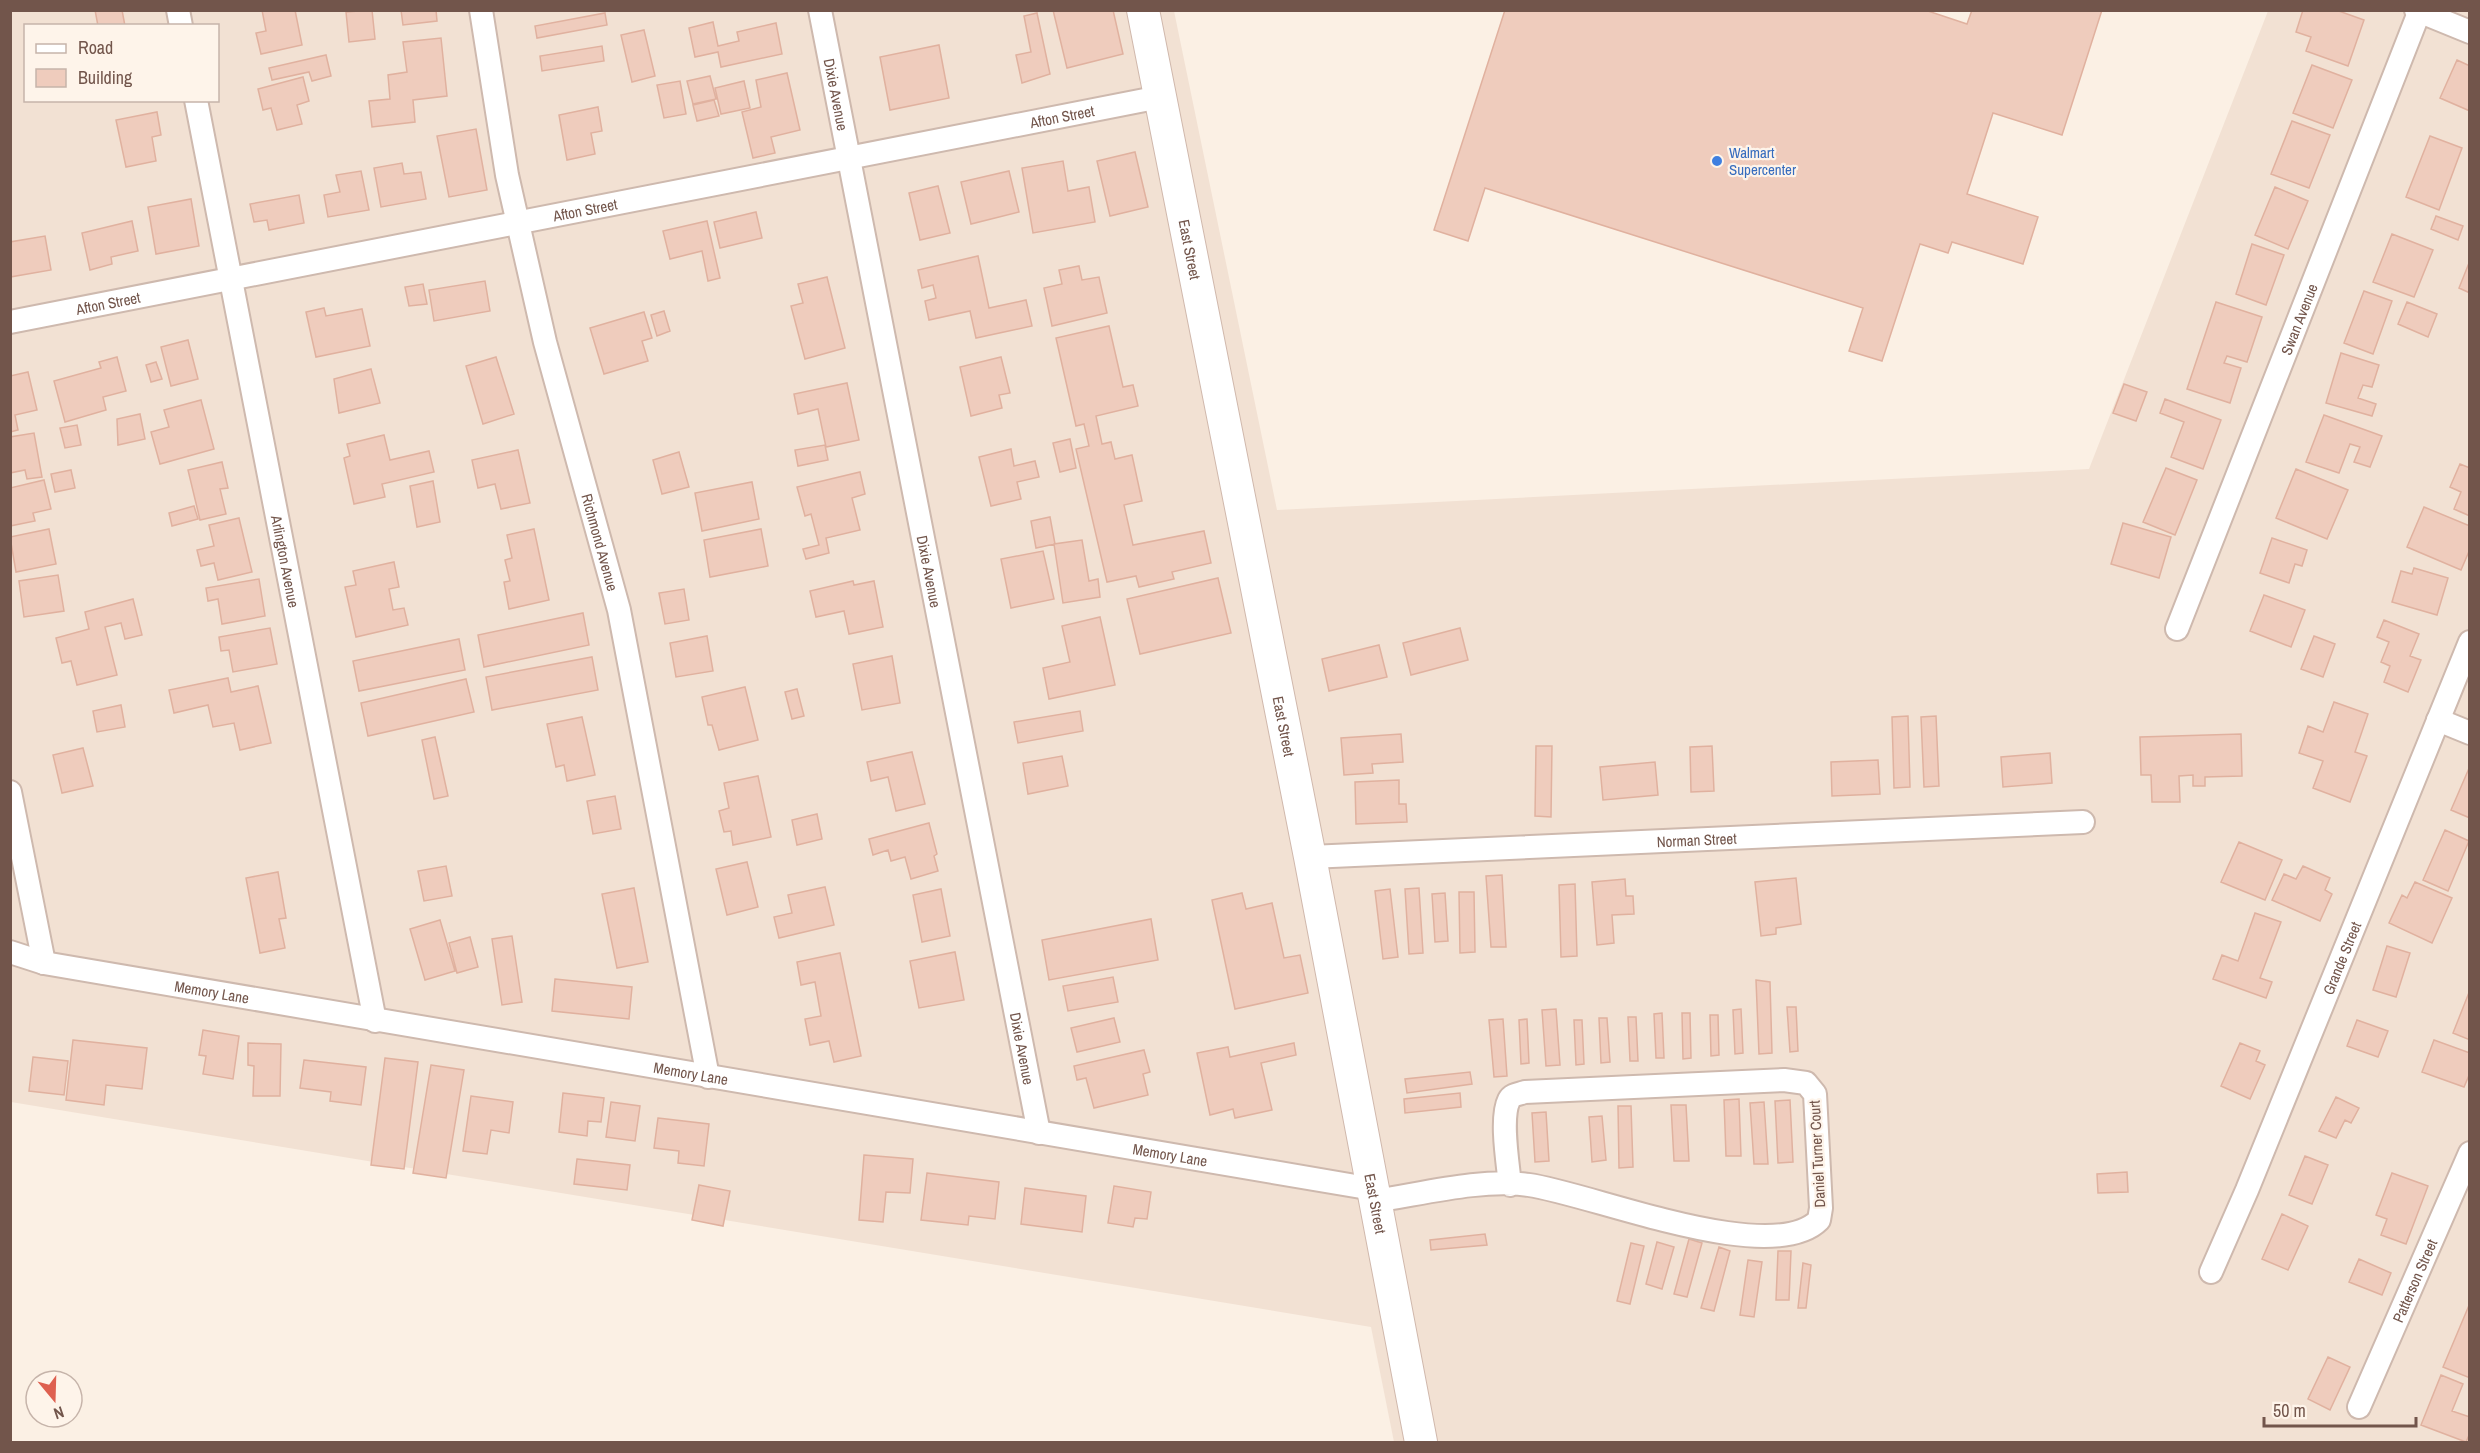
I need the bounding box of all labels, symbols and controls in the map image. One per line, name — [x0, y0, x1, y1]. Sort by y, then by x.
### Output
legend — [24, 24, 219, 102]
text: Road — [78, 35, 113, 60]
street label: Dixie Avenue — [819, 57, 854, 132]
text: Building — [78, 65, 133, 90]
street label: Afton Street — [1027, 100, 1097, 133]
place label: Walmart Supercenter — [1729, 142, 1796, 180]
marker: Walmart Supercenter — [1710, 154, 1724, 168]
street label: Afton Street — [550, 193, 620, 226]
street label: East Street — [1174, 217, 1207, 282]
street label: Swan Avenue — [2275, 280, 2322, 358]
street label: Afton Street — [73, 286, 143, 320]
street label: Richmond Avenue — [577, 491, 624, 594]
street label: Arlington Avenue — [266, 512, 305, 609]
street label: Dixie Avenue — [912, 534, 947, 609]
street label: East Street — [1268, 694, 1301, 759]
street label: Norman Street — [1656, 827, 1738, 852]
street label: Grande Street — [2317, 918, 2366, 998]
street label: Memory Lane — [173, 975, 251, 1008]
street label: Dixie Avenue — [1005, 1011, 1040, 1086]
street label: Memory Lane — [652, 1056, 730, 1090]
street label: Daniel Turner Court — [1804, 1099, 1830, 1208]
street label: Memory Lane — [1131, 1138, 1209, 1171]
street label: East Street — [1360, 1172, 1392, 1236]
street label: Patterson Street — [2387, 1235, 2442, 1326]
north arrow — [24, 1369, 84, 1429]
scale bar — [2264, 1390, 2416, 1428]
text: 50 m — [2273, 1398, 2306, 1423]
text: N — [51, 1401, 67, 1425]

